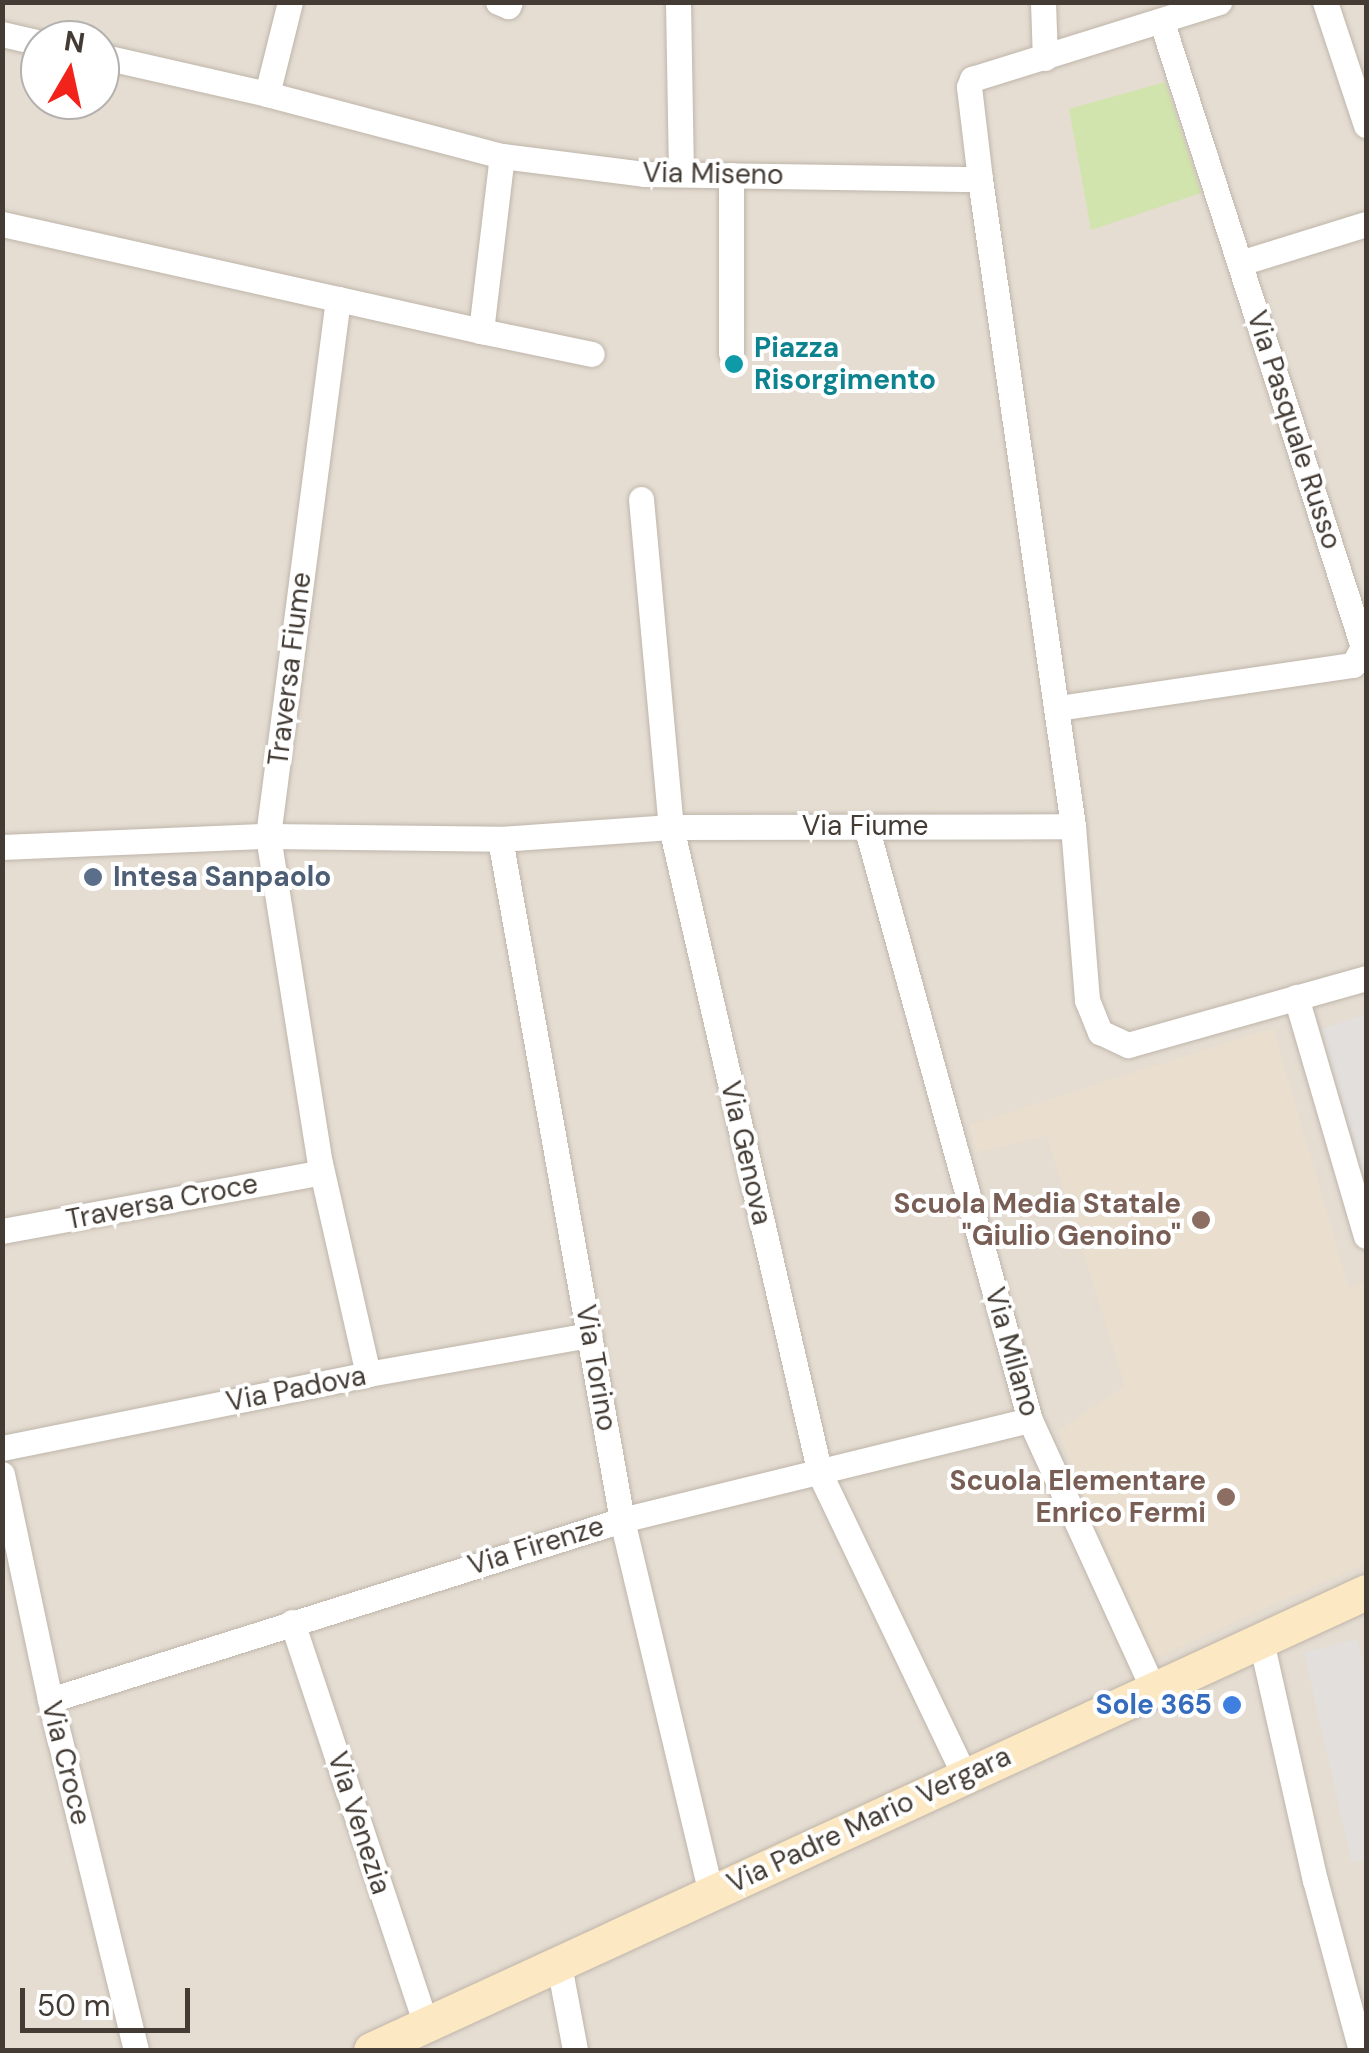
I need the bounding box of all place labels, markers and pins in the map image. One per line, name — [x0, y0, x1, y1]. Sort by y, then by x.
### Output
place label: Piazza Risorgimento — [754, 331, 936, 397]
marker: Piazza Risorgimento — [723, 353, 745, 375]
place label: Intesa Sanpaolo — [113, 860, 331, 894]
marker: Intesa Sanpaolo — [82, 866, 104, 888]
place label: Scuola Media Statale "Giulio Genoino" — [893, 1187, 1181, 1253]
marker: Scuola Media Statale "Giulio Genoino" — [1190, 1209, 1212, 1231]
place label: Scuola Elementare Enrico Fermi — [950, 1464, 1206, 1530]
marker: Scuola Elementare Enrico Fermi — [1215, 1486, 1237, 1508]
place label: Sole 365 — [1096, 1688, 1212, 1722]
marker: Sole 365 — [1221, 1694, 1243, 1716]

